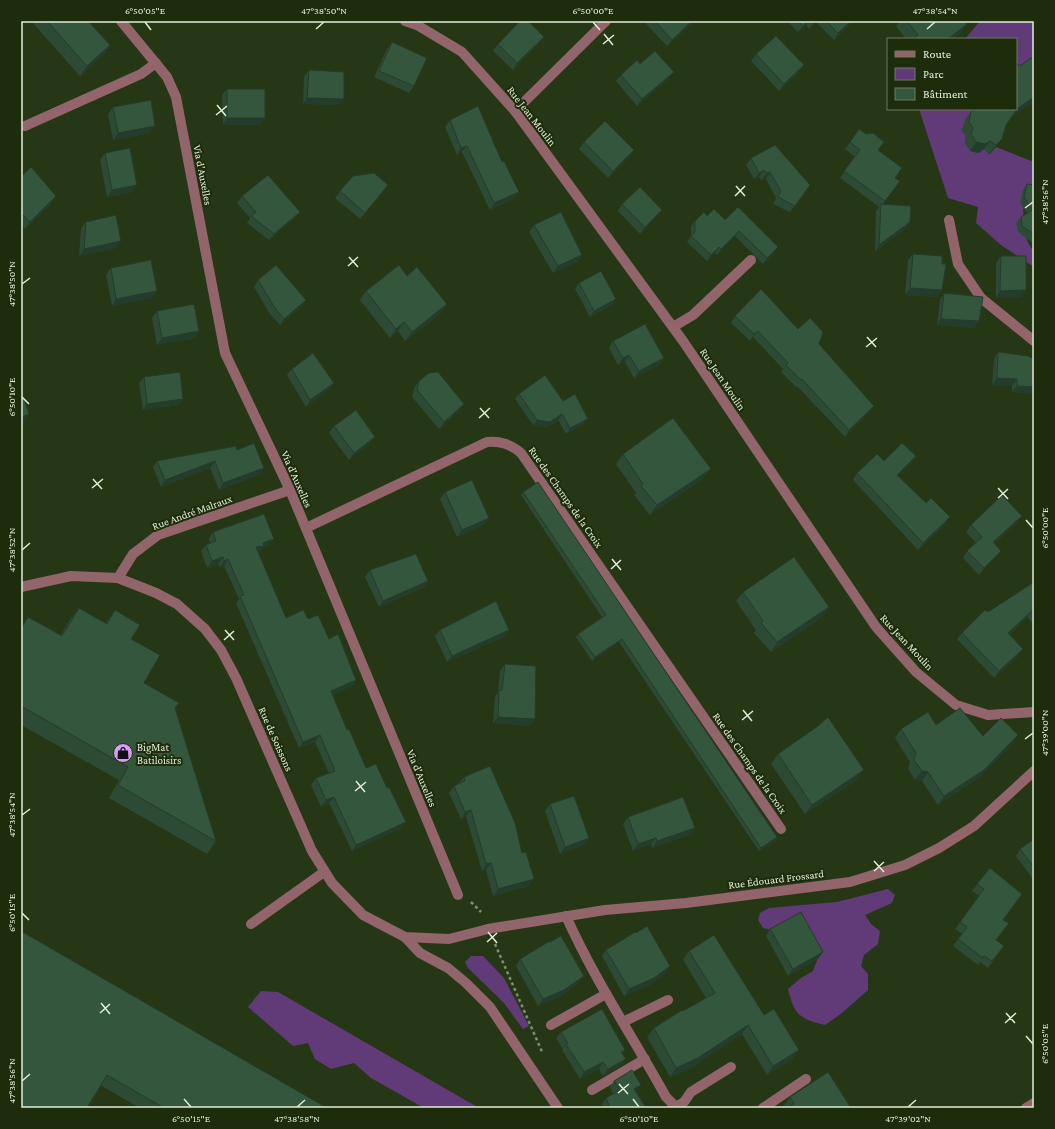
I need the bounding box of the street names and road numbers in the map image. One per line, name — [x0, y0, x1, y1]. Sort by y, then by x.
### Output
street label: Rue Jean Moulin — [504, 84, 559, 149]
street label: Via d'Auxelles — [191, 144, 215, 206]
street label: Rue Jean Moulin — [697, 346, 748, 413]
street label: Rue des Champs de la Croix — [526, 444, 605, 550]
street label: Via d'Auxelles — [279, 449, 315, 509]
street label: Rue André Malraux — [150, 492, 234, 532]
street label: Rue Jean Moulin — [877, 612, 936, 673]
street label: Rue de Soissons — [256, 705, 296, 773]
street label: Rue des Champs de la Croix — [710, 710, 789, 816]
street label: Via d'Auxelles — [405, 748, 439, 808]
street label: Rue Édouard Frossard — [728, 867, 825, 891]

